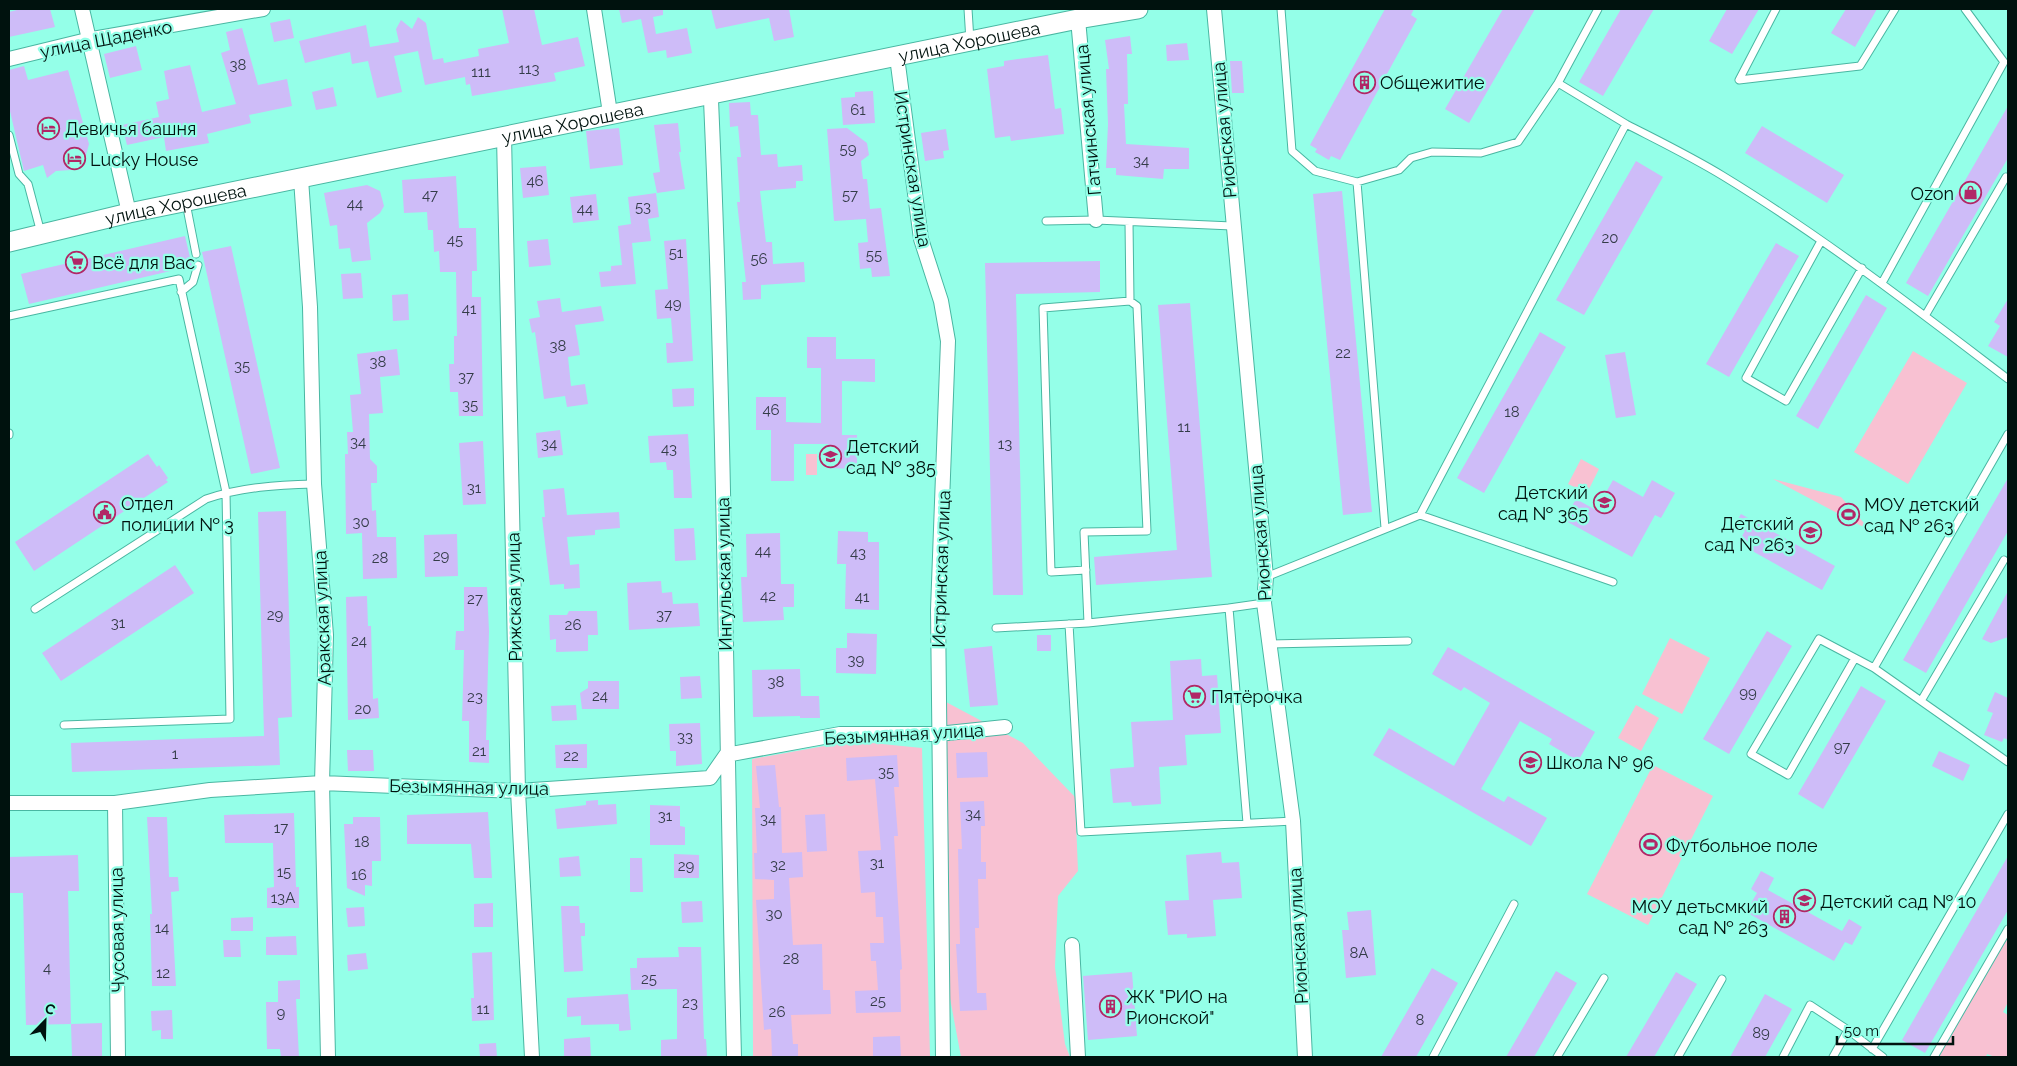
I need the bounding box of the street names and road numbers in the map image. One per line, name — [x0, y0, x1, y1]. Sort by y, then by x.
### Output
street label: улица Щаденко — [38, 16, 174, 62]
street label: улица Хорошева — [897, 17, 1042, 66]
street label: Гатчинская улица — [1071, 44, 1105, 196]
street label: Рионская улица — [1208, 61, 1240, 199]
street label: Истринская улица — [890, 89, 936, 249]
street label: улица Хорошева — [500, 98, 645, 147]
street label: улица Хорошева — [103, 179, 248, 229]
street label: Рионская улица — [1245, 464, 1275, 602]
street label: Истринская улица — [928, 490, 954, 648]
street label: Ингульская улица — [712, 497, 736, 651]
street label: Рижская улица — [502, 532, 526, 662]
street label: Аракская улица — [309, 550, 335, 686]
street label: Безымянная улица — [824, 719, 984, 749]
street label: Безымянная улица — [389, 775, 549, 799]
street label: Чусовая улица — [105, 867, 129, 993]
street label: Рионская улица — [1284, 867, 1312, 1005]

